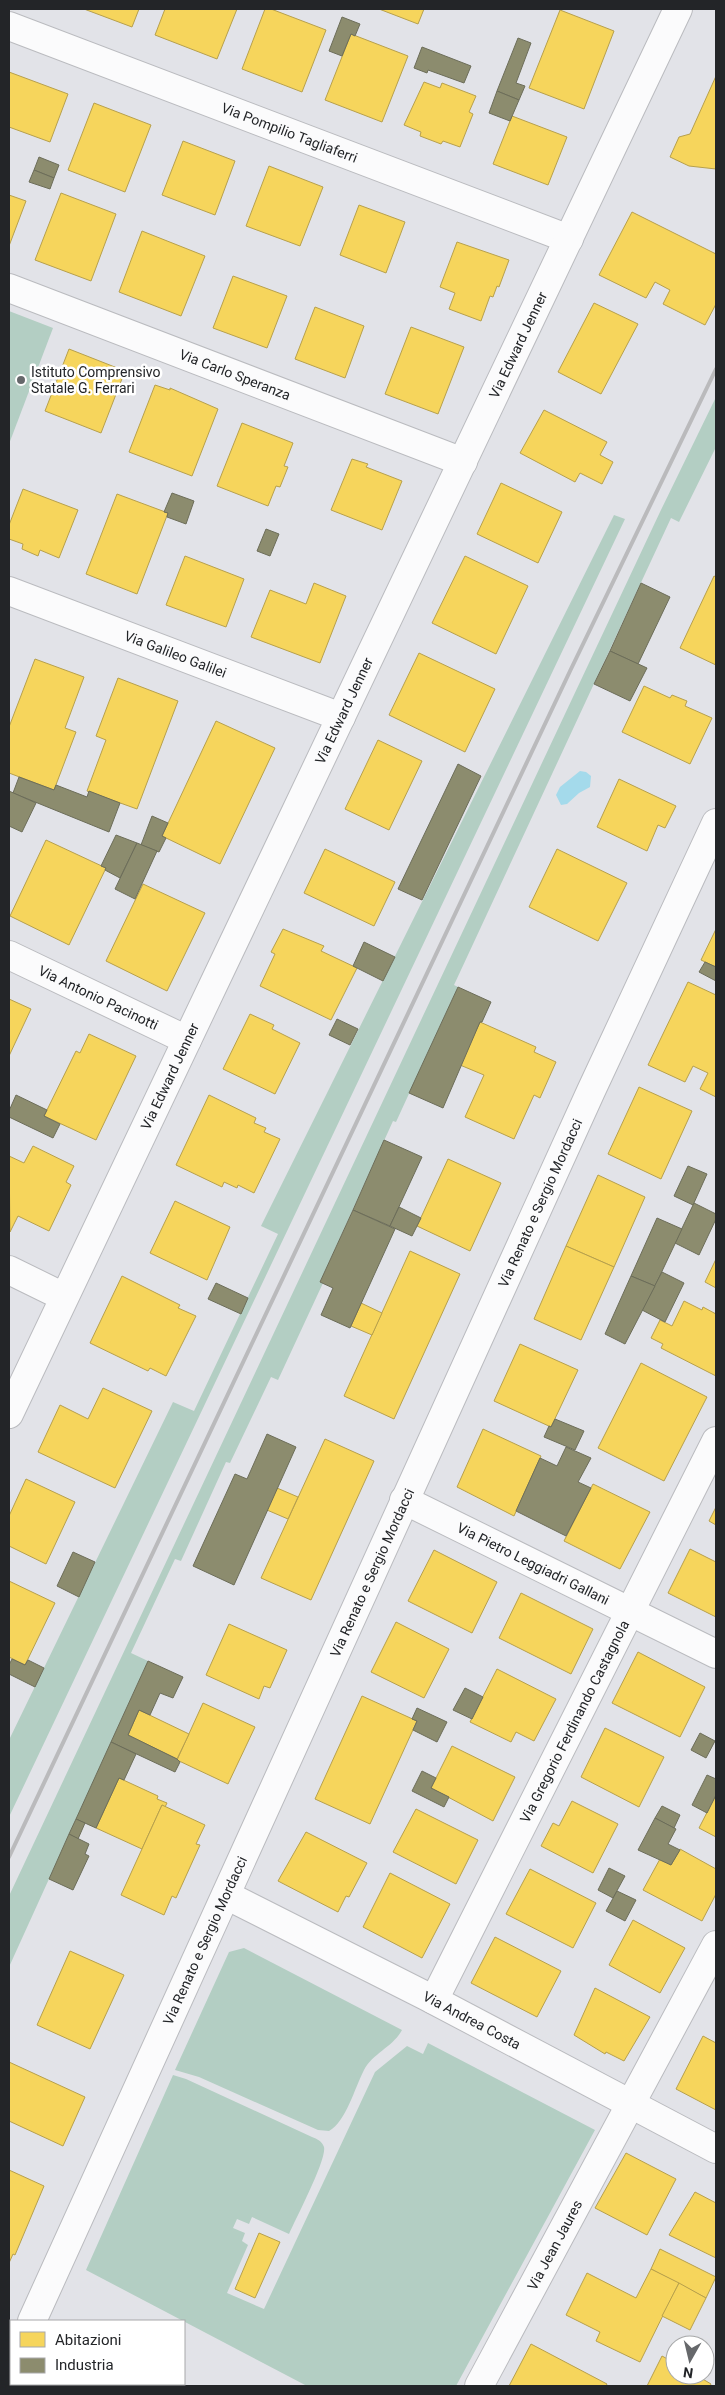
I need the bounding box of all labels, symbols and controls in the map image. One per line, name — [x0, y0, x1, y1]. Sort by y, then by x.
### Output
street label: Via Pompilio Tagliaferri — [219, 100, 360, 166]
street label: Via Edward Jenner — [486, 289, 550, 401]
street label: Via Carlo Speranza — [177, 346, 293, 403]
place label: Istituto Comprensivo Statale G. Ferrari — [31, 364, 161, 396]
marker: Istituto Comprensivo Statale G. Ferrari — [15, 374, 27, 386]
street label: Via Galileo Galilei — [122, 628, 229, 681]
street label: Via Edward Jenner — [312, 655, 376, 767]
street label: Via Antonio Pacinotti — [36, 962, 161, 1033]
street label: Via Edward Jenner — [138, 1020, 202, 1132]
street label: Via Renato e Sergio Mordacci — [495, 1116, 585, 1290]
street label: Via Renato e Sergio Mordacci — [327, 1486, 417, 1659]
street label: Via Pietro Leggiadri Gallani — [454, 1519, 612, 1608]
street label: Via Gregorio Ferdinando Castagnola — [517, 1617, 632, 1825]
street label: Via Renato e Sergio Mordacci — [160, 1854, 250, 2027]
street label: Via Andrea Costa — [420, 1988, 523, 2053]
street label: Via Jean Jaures — [524, 2197, 585, 2293]
legend — [10, 2320, 185, 2385]
text: Abitazioni — [55, 2331, 122, 2349]
north arrow — [665, 2335, 715, 2385]
text: Industria — [55, 2356, 114, 2374]
text: N — [682, 2364, 694, 2381]

